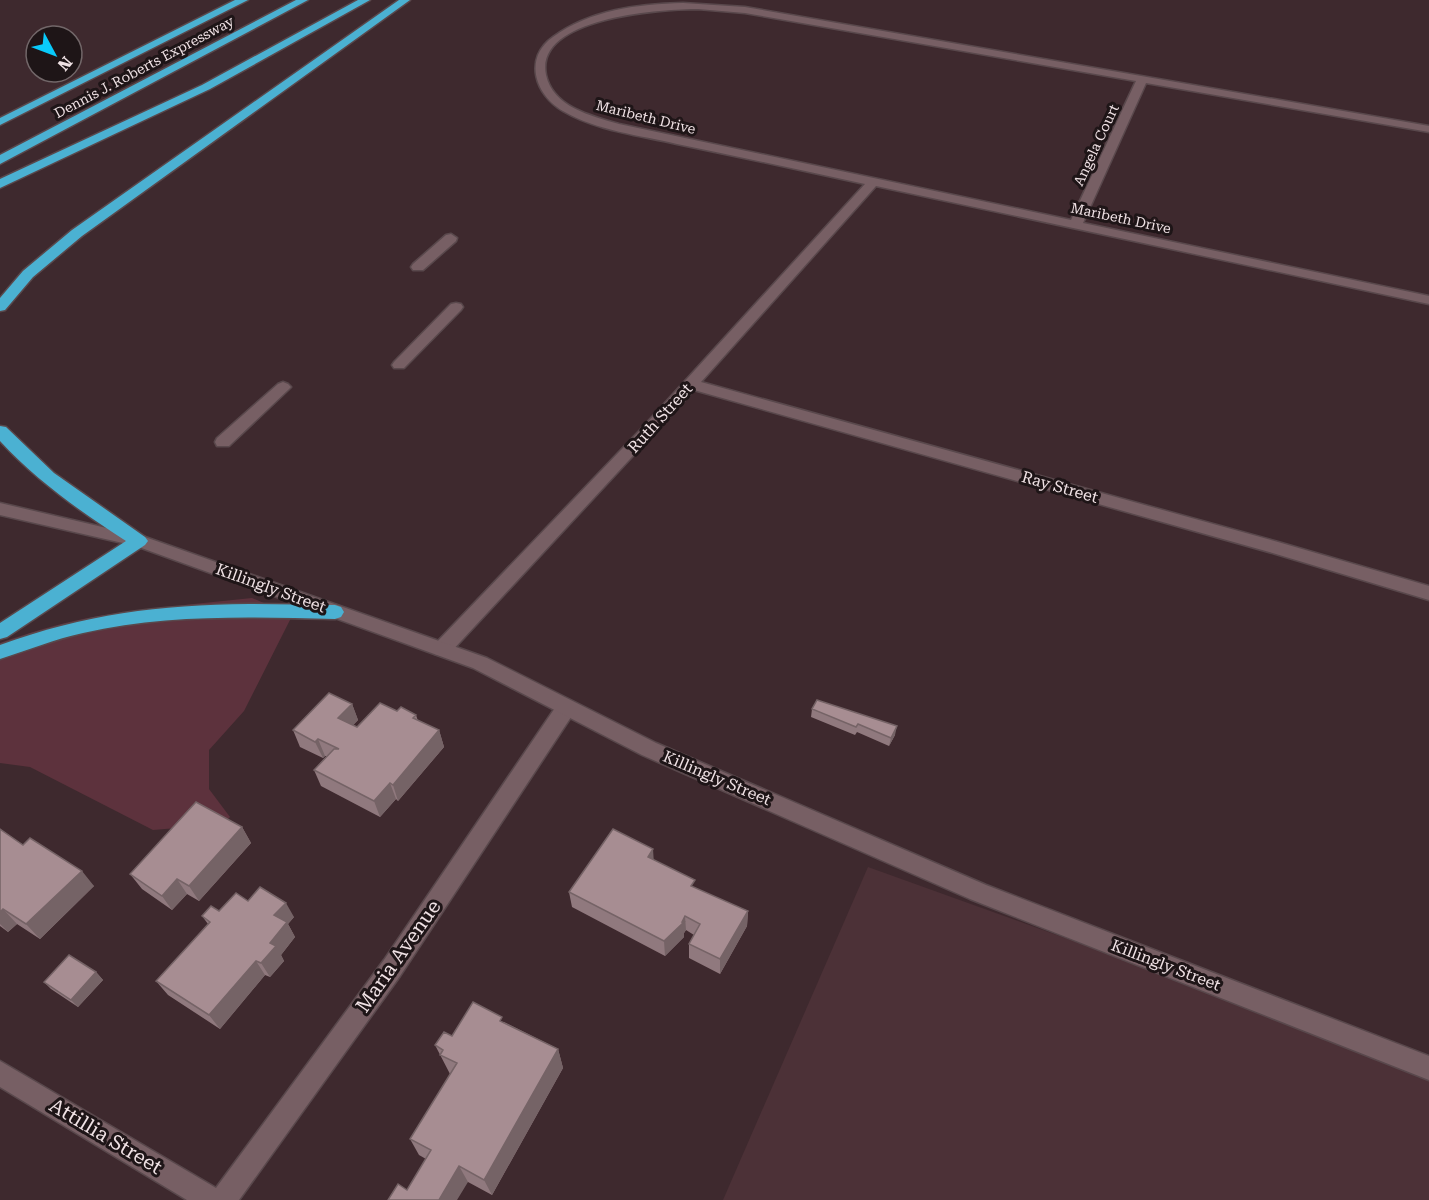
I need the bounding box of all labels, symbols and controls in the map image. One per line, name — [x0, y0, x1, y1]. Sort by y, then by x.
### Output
street label: Dennis J. Roberts Expressway — [51, 12, 237, 121]
north arrow — [24, 24, 84, 84]
text: N — [54, 53, 76, 74]
street label: Maribeth Drive — [595, 97, 698, 137]
street label: Angela Court — [1070, 102, 1122, 188]
street label: Maribeth Drive — [1069, 200, 1173, 237]
street label: Ruth Street — [624, 379, 696, 457]
street label: Ray Street — [1020, 467, 1100, 507]
street label: Killingly Street — [213, 559, 329, 617]
street label: Killingly Street — [660, 747, 774, 809]
street label: Maria Avenue — [350, 895, 446, 1017]
street label: Killingly Street — [1109, 935, 1223, 995]
street label: Attillia Street — [45, 1093, 167, 1179]

